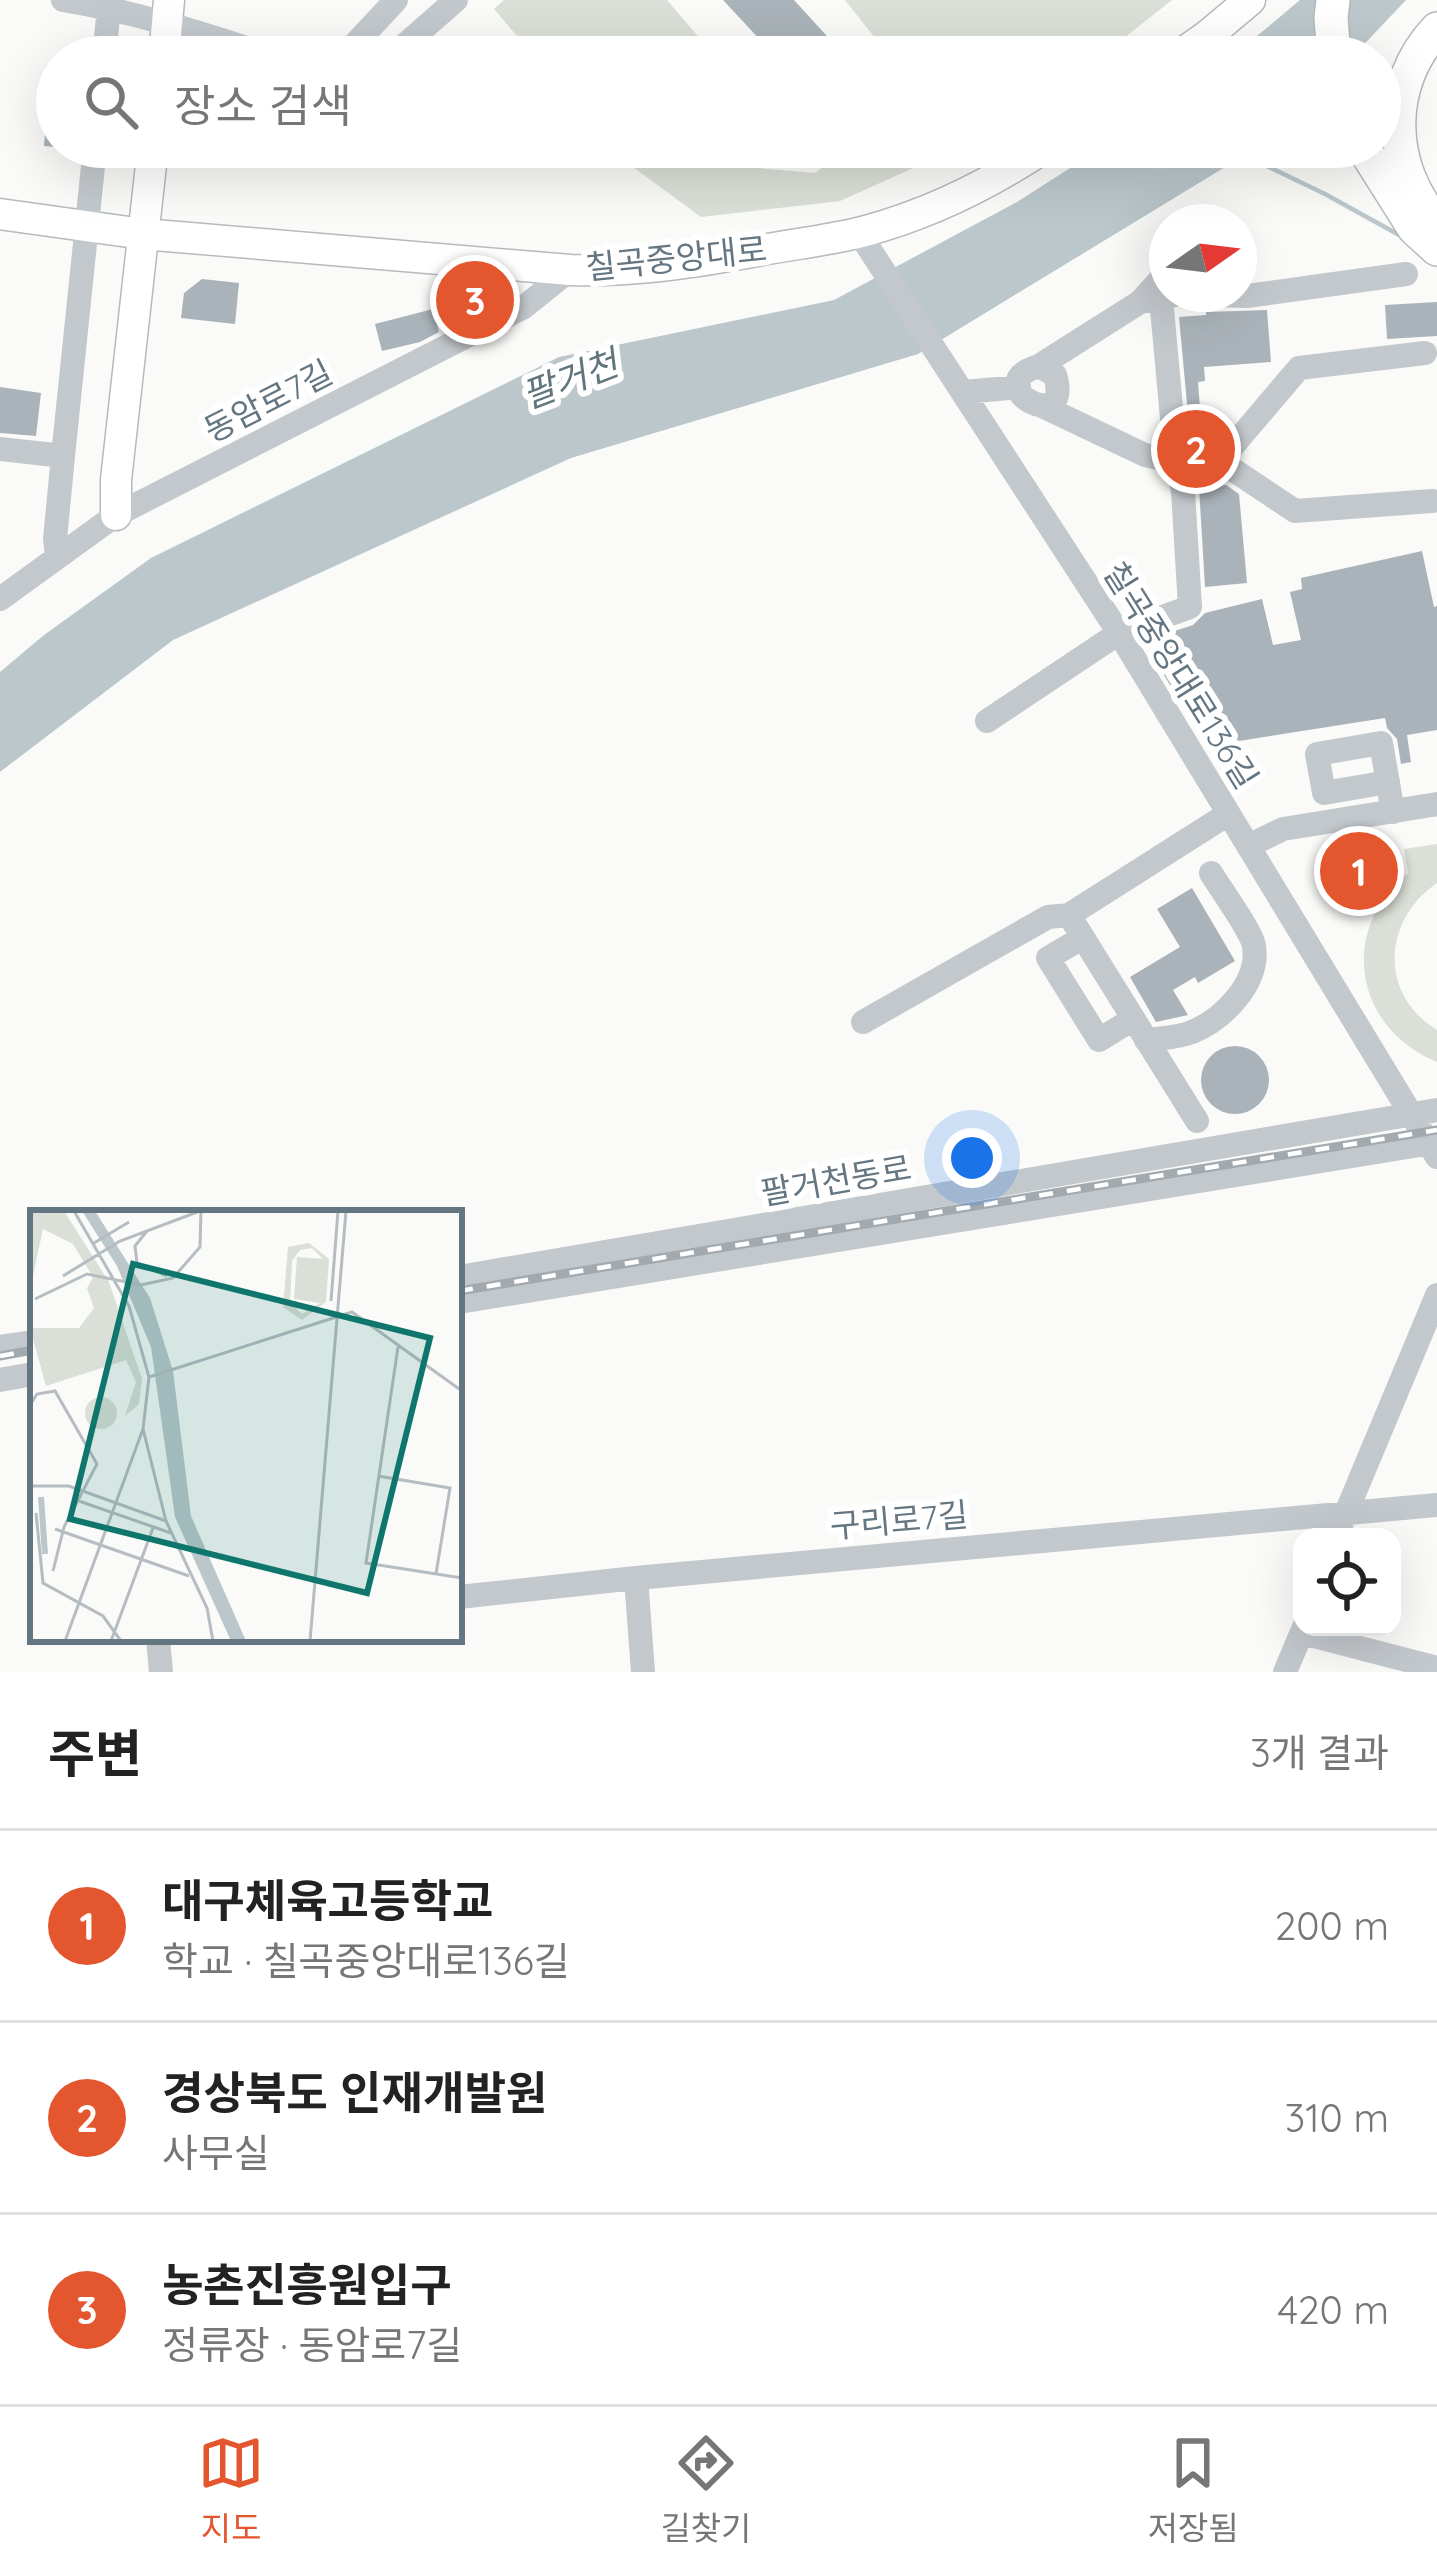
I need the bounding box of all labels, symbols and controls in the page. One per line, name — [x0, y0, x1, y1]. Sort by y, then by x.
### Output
search box — [36, 36, 1401, 168]
icon: search — [78, 69, 144, 135]
text: 장소 검색 — [174, 77, 352, 133]
north arrow — [1149, 204, 1257, 312]
street label: 칠곡중앙대로 — [583, 228, 769, 287]
pin: 3 — [436, 255, 514, 345]
water label: 팔거천 — [515, 338, 628, 417]
street label: 동암로7길 — [197, 351, 339, 450]
pin: 2 — [1157, 404, 1235, 494]
street label: 칠곡중앙대로136길 — [1095, 554, 1268, 796]
pin: 1 — [1320, 826, 1398, 916]
your location — [942, 1128, 1002, 1188]
street label: 팔거천동로 — [758, 1146, 914, 1213]
inset map — [30, 1210, 462, 1642]
street label: 구리로7길 — [828, 1493, 970, 1546]
map controls — [1293, 1528, 1401, 1636]
button: locate — [1293, 1528, 1401, 1636]
text: 주변 — [48, 1721, 142, 1785]
text: 3개 결과 — [1250, 1728, 1389, 1777]
text: 대구체육고등학교 — [162, 1872, 493, 1928]
text: 1 — [79, 1901, 95, 1950]
text: 200 m — [1275, 1901, 1389, 1950]
text: 학교 · 칠곡중앙대로136길 — [162, 1936, 570, 1985]
text: 경상북도 인재개발원 — [162, 2064, 547, 2120]
text: 2 — [76, 2093, 98, 2142]
text: 310 m — [1285, 2093, 1389, 2142]
text: 사무실 — [162, 2128, 270, 2177]
text: 농촌진흥원입구 — [162, 2256, 452, 2312]
text: 3 — [77, 2285, 97, 2334]
text: 420 m — [1277, 2285, 1389, 2334]
text: 정류장 · 동암로7길 — [162, 2320, 462, 2369]
tab: 지도 — [198, 2430, 264, 2550]
tab: 길찾기 — [660, 2430, 751, 2550]
tab: 저장됨 — [1148, 2430, 1239, 2550]

